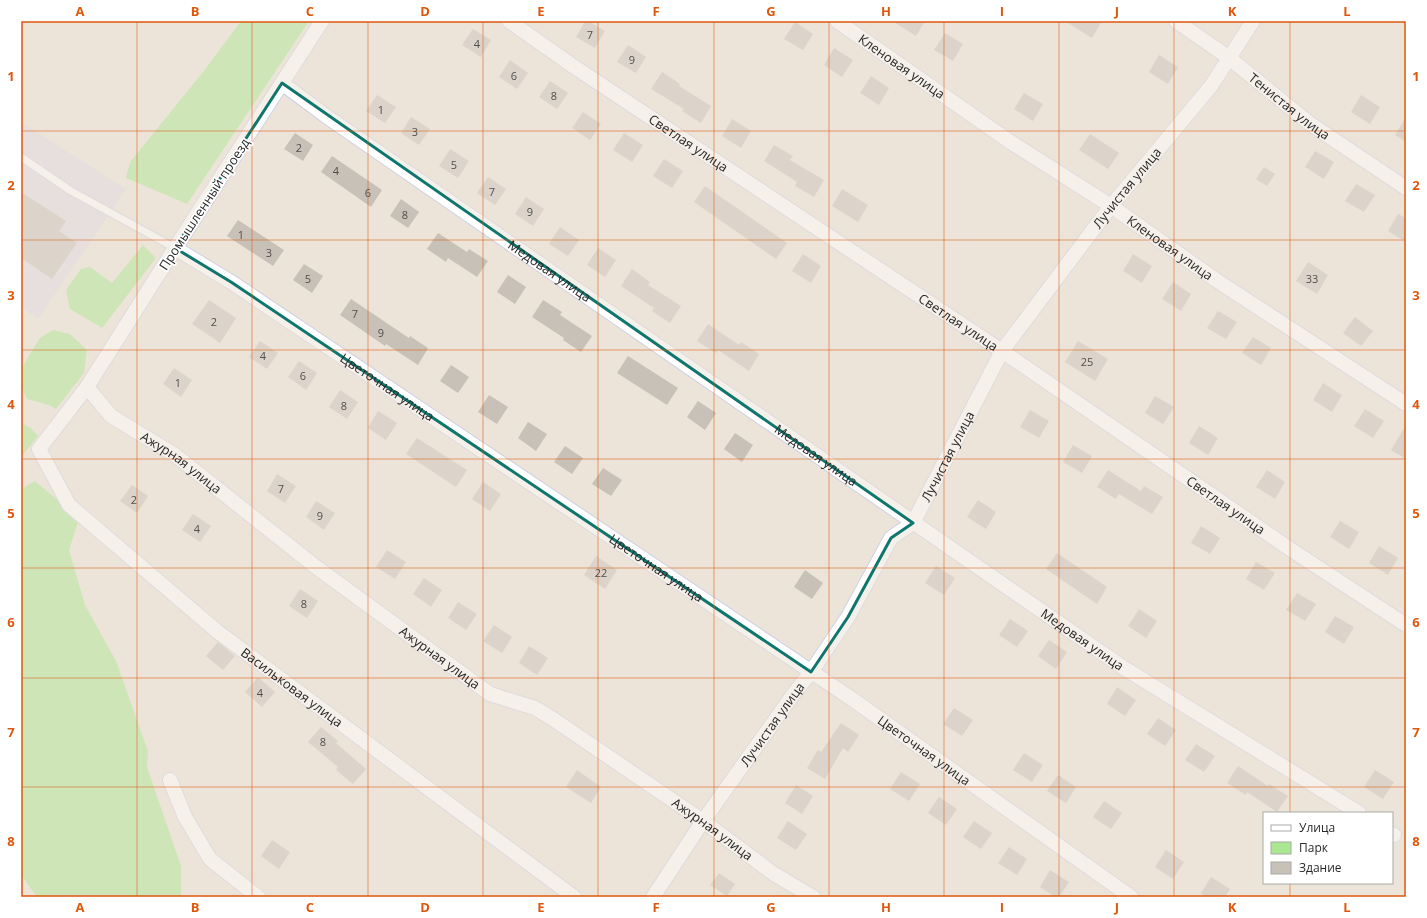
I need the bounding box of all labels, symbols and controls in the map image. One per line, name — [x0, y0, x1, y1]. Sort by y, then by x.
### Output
text: A — [76, 2, 85, 20]
text: B — [191, 2, 200, 20]
text: C — [306, 2, 314, 20]
text: D — [420, 2, 430, 20]
text: E — [537, 2, 545, 20]
text: F — [652, 2, 660, 20]
text: G — [766, 2, 776, 20]
text: H — [881, 2, 891, 20]
text: I — [1000, 2, 1004, 20]
text: J — [1114, 2, 1119, 20]
text: K — [1228, 2, 1237, 20]
text: L — [1343, 2, 1351, 20]
house number: 7 — [587, 27, 593, 42]
street label: Кленовая улица — [855, 30, 949, 103]
house number: 4 — [474, 36, 481, 51]
house number: 9 — [629, 52, 635, 67]
text: 1 — [7, 67, 15, 85]
text: 1 — [1412, 67, 1420, 85]
house number: 6 — [511, 68, 517, 83]
street label: Тенистая улица — [1245, 69, 1334, 144]
house number: 8 — [551, 88, 557, 103]
house number: 1 — [378, 102, 384, 117]
street label: Светлая улица — [645, 110, 732, 176]
house number: 3 — [412, 124, 418, 139]
street label: Промышленный проезд — [155, 134, 254, 273]
house number: 2 — [296, 140, 302, 155]
street label: Лучистая улица — [1088, 144, 1165, 232]
house number: 5 — [451, 157, 457, 172]
house number: 4 — [333, 163, 340, 178]
text: 2 — [7, 176, 15, 194]
text: 2 — [1412, 176, 1420, 194]
house number: 7 — [489, 184, 495, 199]
house number: 6 — [365, 185, 371, 200]
house number: 9 — [527, 204, 533, 219]
house number: 8 — [402, 207, 408, 222]
street label: Кленовая улица — [1123, 211, 1217, 284]
house number: 1 — [238, 227, 244, 242]
street label: Медовая улица — [505, 236, 595, 306]
house number: 3 — [266, 245, 272, 260]
house number: 5 — [305, 271, 311, 286]
house number: 33 — [1306, 271, 1318, 286]
text: 3 — [7, 286, 15, 304]
text: 3 — [1412, 286, 1420, 304]
street label: Светлая улица — [915, 289, 1002, 355]
house number: 7 — [352, 306, 358, 321]
house number: 2 — [211, 314, 217, 329]
house number: 9 — [378, 325, 384, 340]
house number: 4 — [260, 348, 267, 363]
street label: Цветочная улица — [337, 349, 438, 425]
house number: 25 — [1081, 354, 1093, 369]
house number: 6 — [300, 368, 306, 383]
house number: 1 — [175, 375, 181, 390]
text: 4 — [7, 395, 15, 413]
text: 4 — [1412, 395, 1420, 413]
house number: 8 — [341, 398, 347, 413]
street label: Лучистая улица — [917, 408, 978, 505]
street label: Медовая улица — [771, 420, 861, 490]
street label: Ажурная улица — [137, 427, 226, 498]
street label: Светлая улица — [1183, 471, 1269, 538]
house number: 7 — [278, 481, 284, 496]
house number: 2 — [131, 492, 137, 507]
text: 5 — [7, 504, 15, 522]
text: 5 — [1412, 504, 1420, 522]
house number: 9 — [317, 508, 323, 523]
house number: 4 — [194, 521, 201, 536]
street label: Цветочная улица — [606, 530, 707, 606]
house number: 22 — [595, 565, 607, 580]
house number: 8 — [301, 596, 307, 611]
street label: Медовая улица — [1038, 604, 1128, 674]
text: 6 — [7, 613, 15, 631]
text: 6 — [1412, 613, 1420, 631]
street label: Ажурная улица — [396, 622, 484, 693]
street label: Васильковая улица — [237, 643, 347, 731]
street label: Лучистая улица — [736, 678, 809, 770]
house number: 4 — [257, 685, 264, 700]
street label: Цветочная улица — [874, 711, 974, 789]
text: 7 — [7, 723, 15, 741]
text: 7 — [1412, 723, 1420, 741]
house number: 8 — [320, 734, 326, 749]
street label: Ажурная улица — [668, 793, 757, 864]
legend — [1263, 812, 1393, 884]
text: Улица — [1299, 819, 1335, 836]
text: 8 — [7, 832, 15, 850]
text: 8 — [1412, 832, 1420, 850]
text: Парк — [1299, 839, 1329, 856]
text: Здание — [1299, 859, 1342, 876]
text: A — [76, 898, 85, 916]
text: B — [191, 898, 200, 916]
text: C — [306, 898, 314, 916]
text: D — [420, 898, 430, 916]
text: E — [537, 898, 545, 916]
text: F — [652, 898, 660, 916]
text: G — [766, 898, 776, 916]
text: H — [881, 898, 891, 916]
text: I — [1000, 898, 1004, 916]
text: J — [1114, 898, 1119, 916]
text: K — [1228, 898, 1237, 916]
text: L — [1343, 898, 1351, 916]

